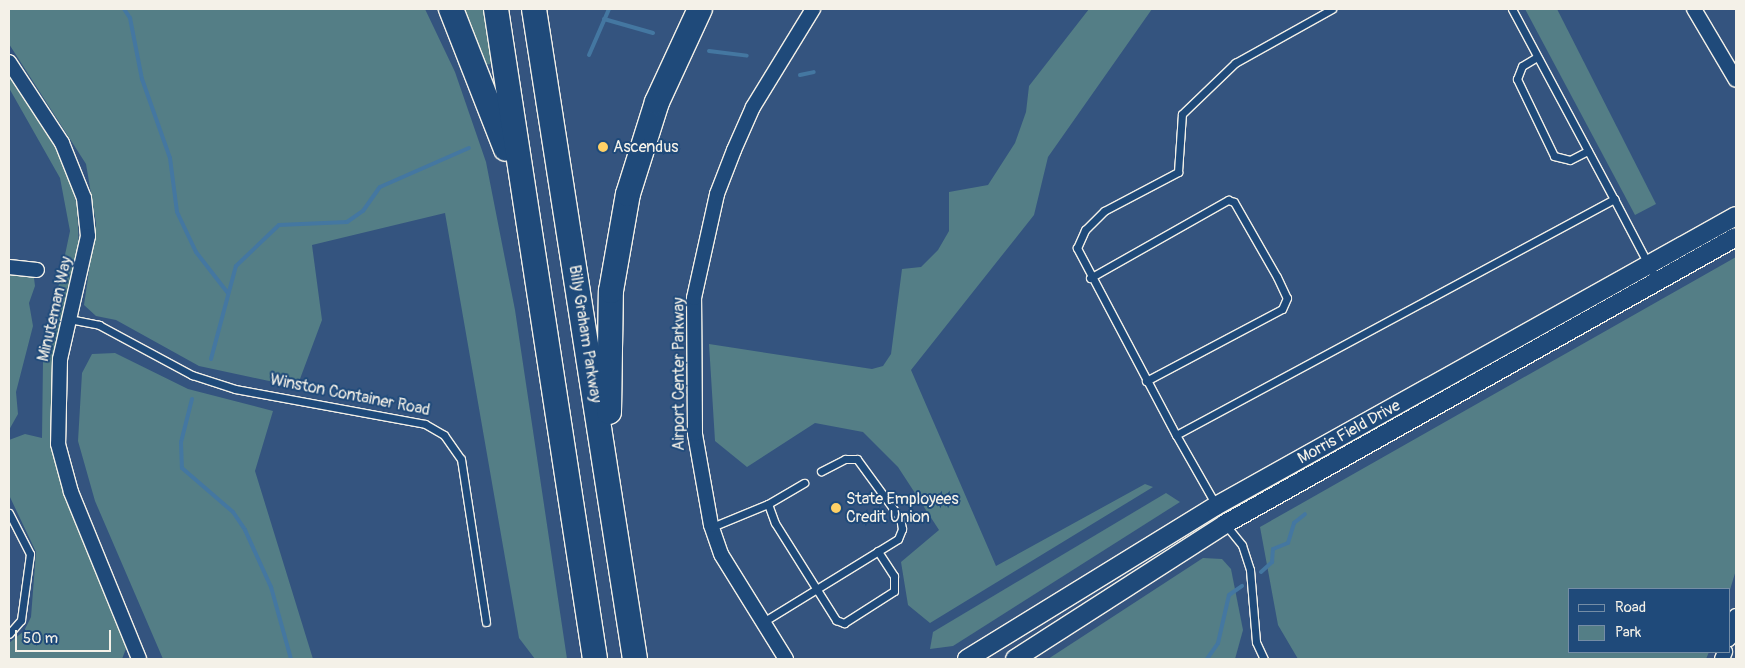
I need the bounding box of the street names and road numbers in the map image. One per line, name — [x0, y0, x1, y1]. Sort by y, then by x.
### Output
street label: Minuteman Way — [34, 255, 76, 363]
street label: Billy Graham Parkway — [565, 264, 605, 404]
street label: Airport Center Parkway — [669, 297, 689, 451]
street label: Winston Container Road — [268, 370, 432, 420]
street label: Morris Field Drive — [1294, 396, 1404, 468]

